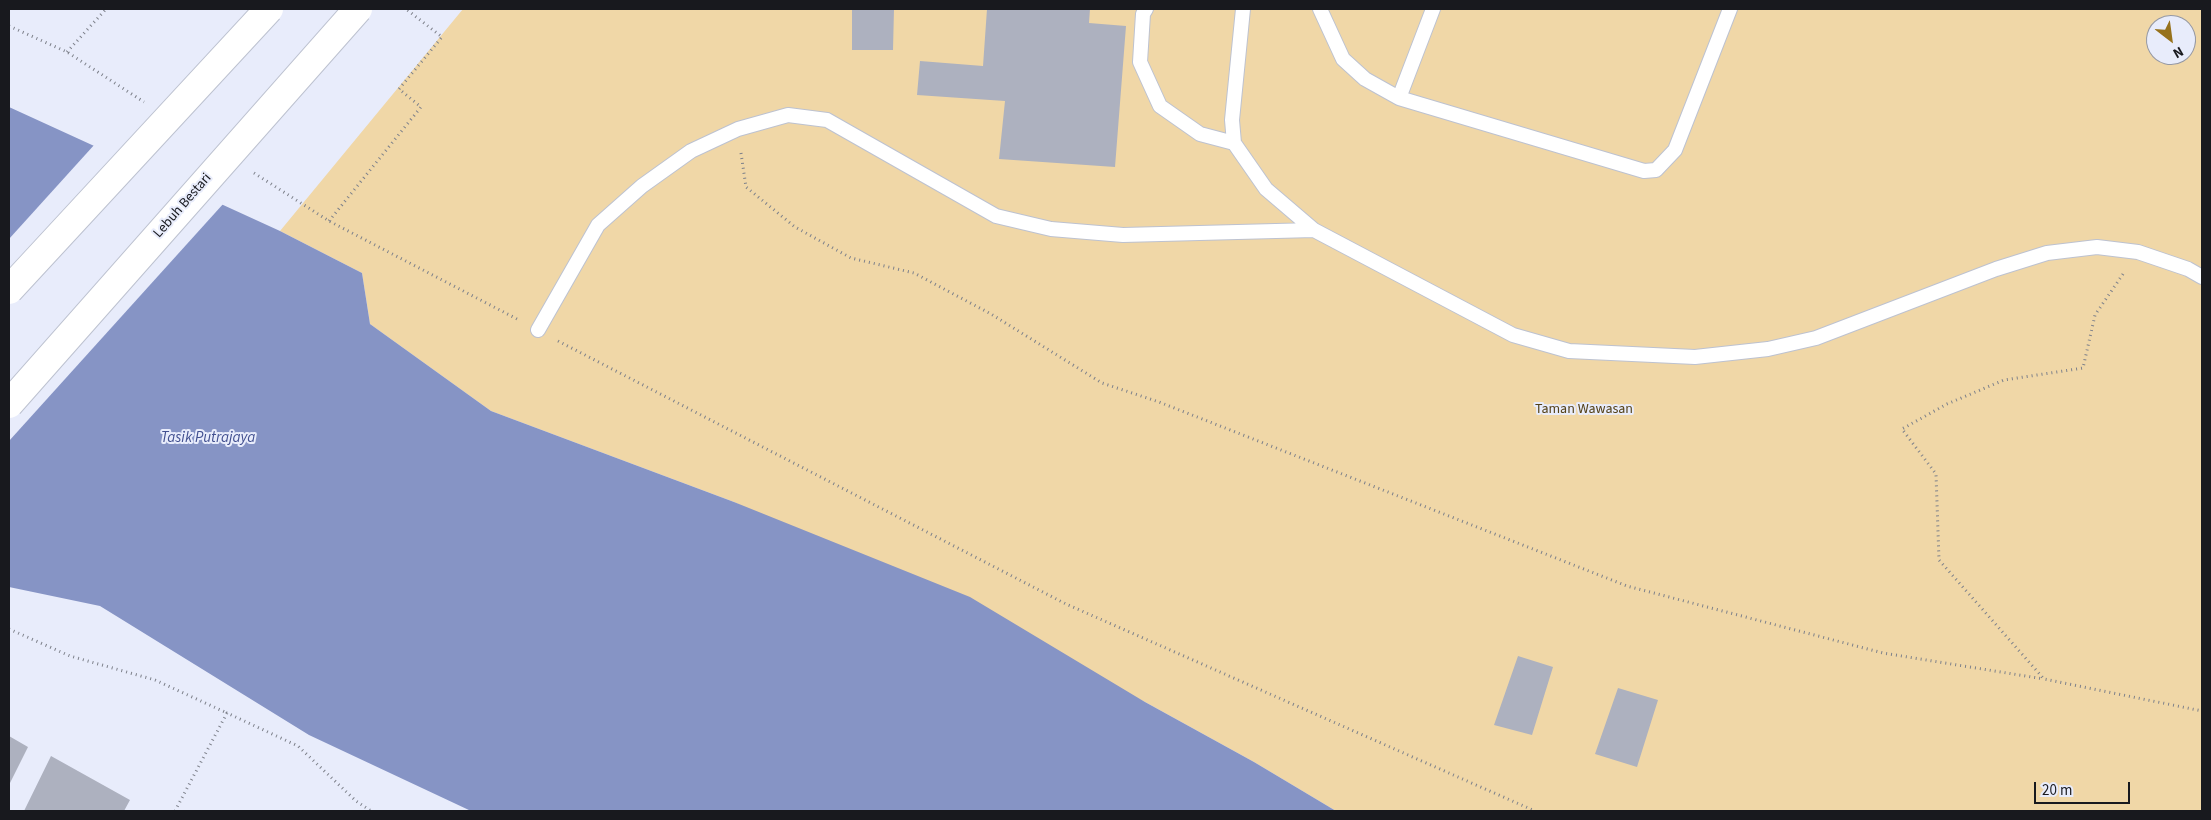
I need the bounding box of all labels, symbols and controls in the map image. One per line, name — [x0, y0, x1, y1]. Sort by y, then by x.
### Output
north arrow — [2146, 15, 2196, 65]
text: N — [2169, 41, 2187, 63]
street label: Lebuh Bestari — [150, 170, 216, 242]
park label: Taman Wawasan — [1535, 402, 1633, 418]
water label: Tasik Putrajaya — [161, 430, 255, 448]
scale bar — [2036, 772, 2132, 804]
text: 20 m — [2042, 780, 2072, 801]

